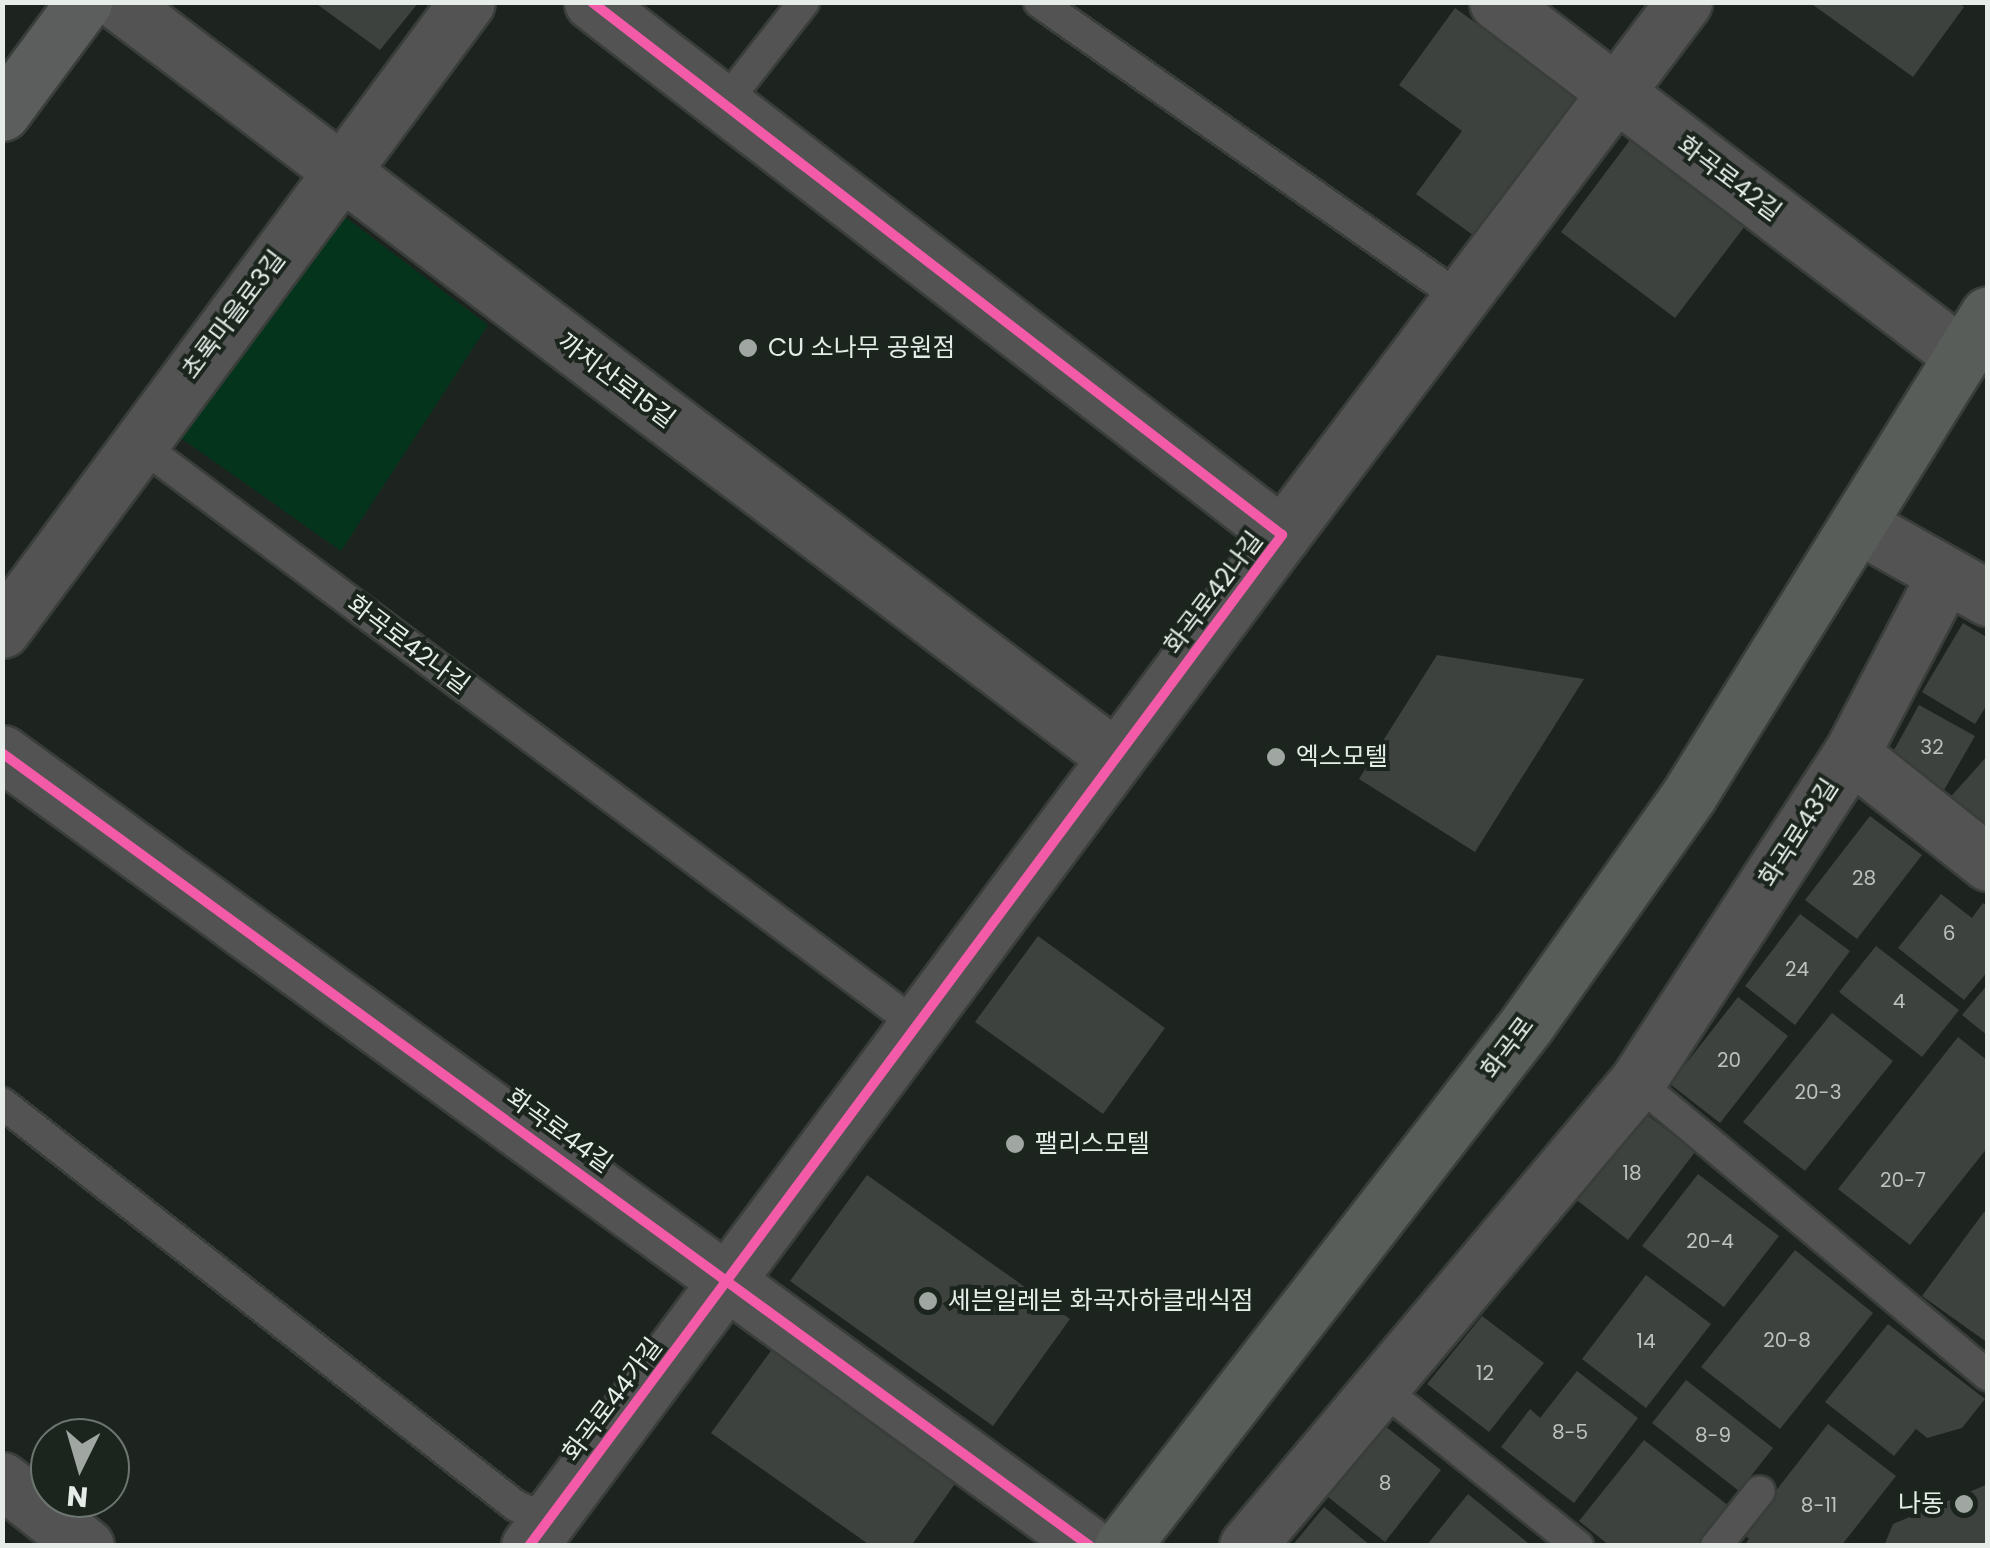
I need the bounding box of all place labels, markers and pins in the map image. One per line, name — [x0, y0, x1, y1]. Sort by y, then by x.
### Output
place label: CU 소나무 공원점 — [768, 333, 956, 363]
marker: CU 소나무 공원점 — [737, 337, 759, 359]
place label: 엑스모텔 — [1296, 742, 1388, 772]
marker: 엑스모텔 — [1265, 746, 1287, 768]
place label: 팰리스모텔 — [1035, 1129, 1150, 1159]
marker: 팰리스모텔 — [1004, 1133, 1026, 1155]
place label: 세븐일레븐 화곡자하클래식점 — [948, 1286, 1254, 1316]
marker: 세븐일레븐 화곡자하클래식점 — [917, 1290, 939, 1312]
place label: 나동 — [1898, 1489, 1944, 1519]
marker: 나동 — [1953, 1493, 1975, 1515]

